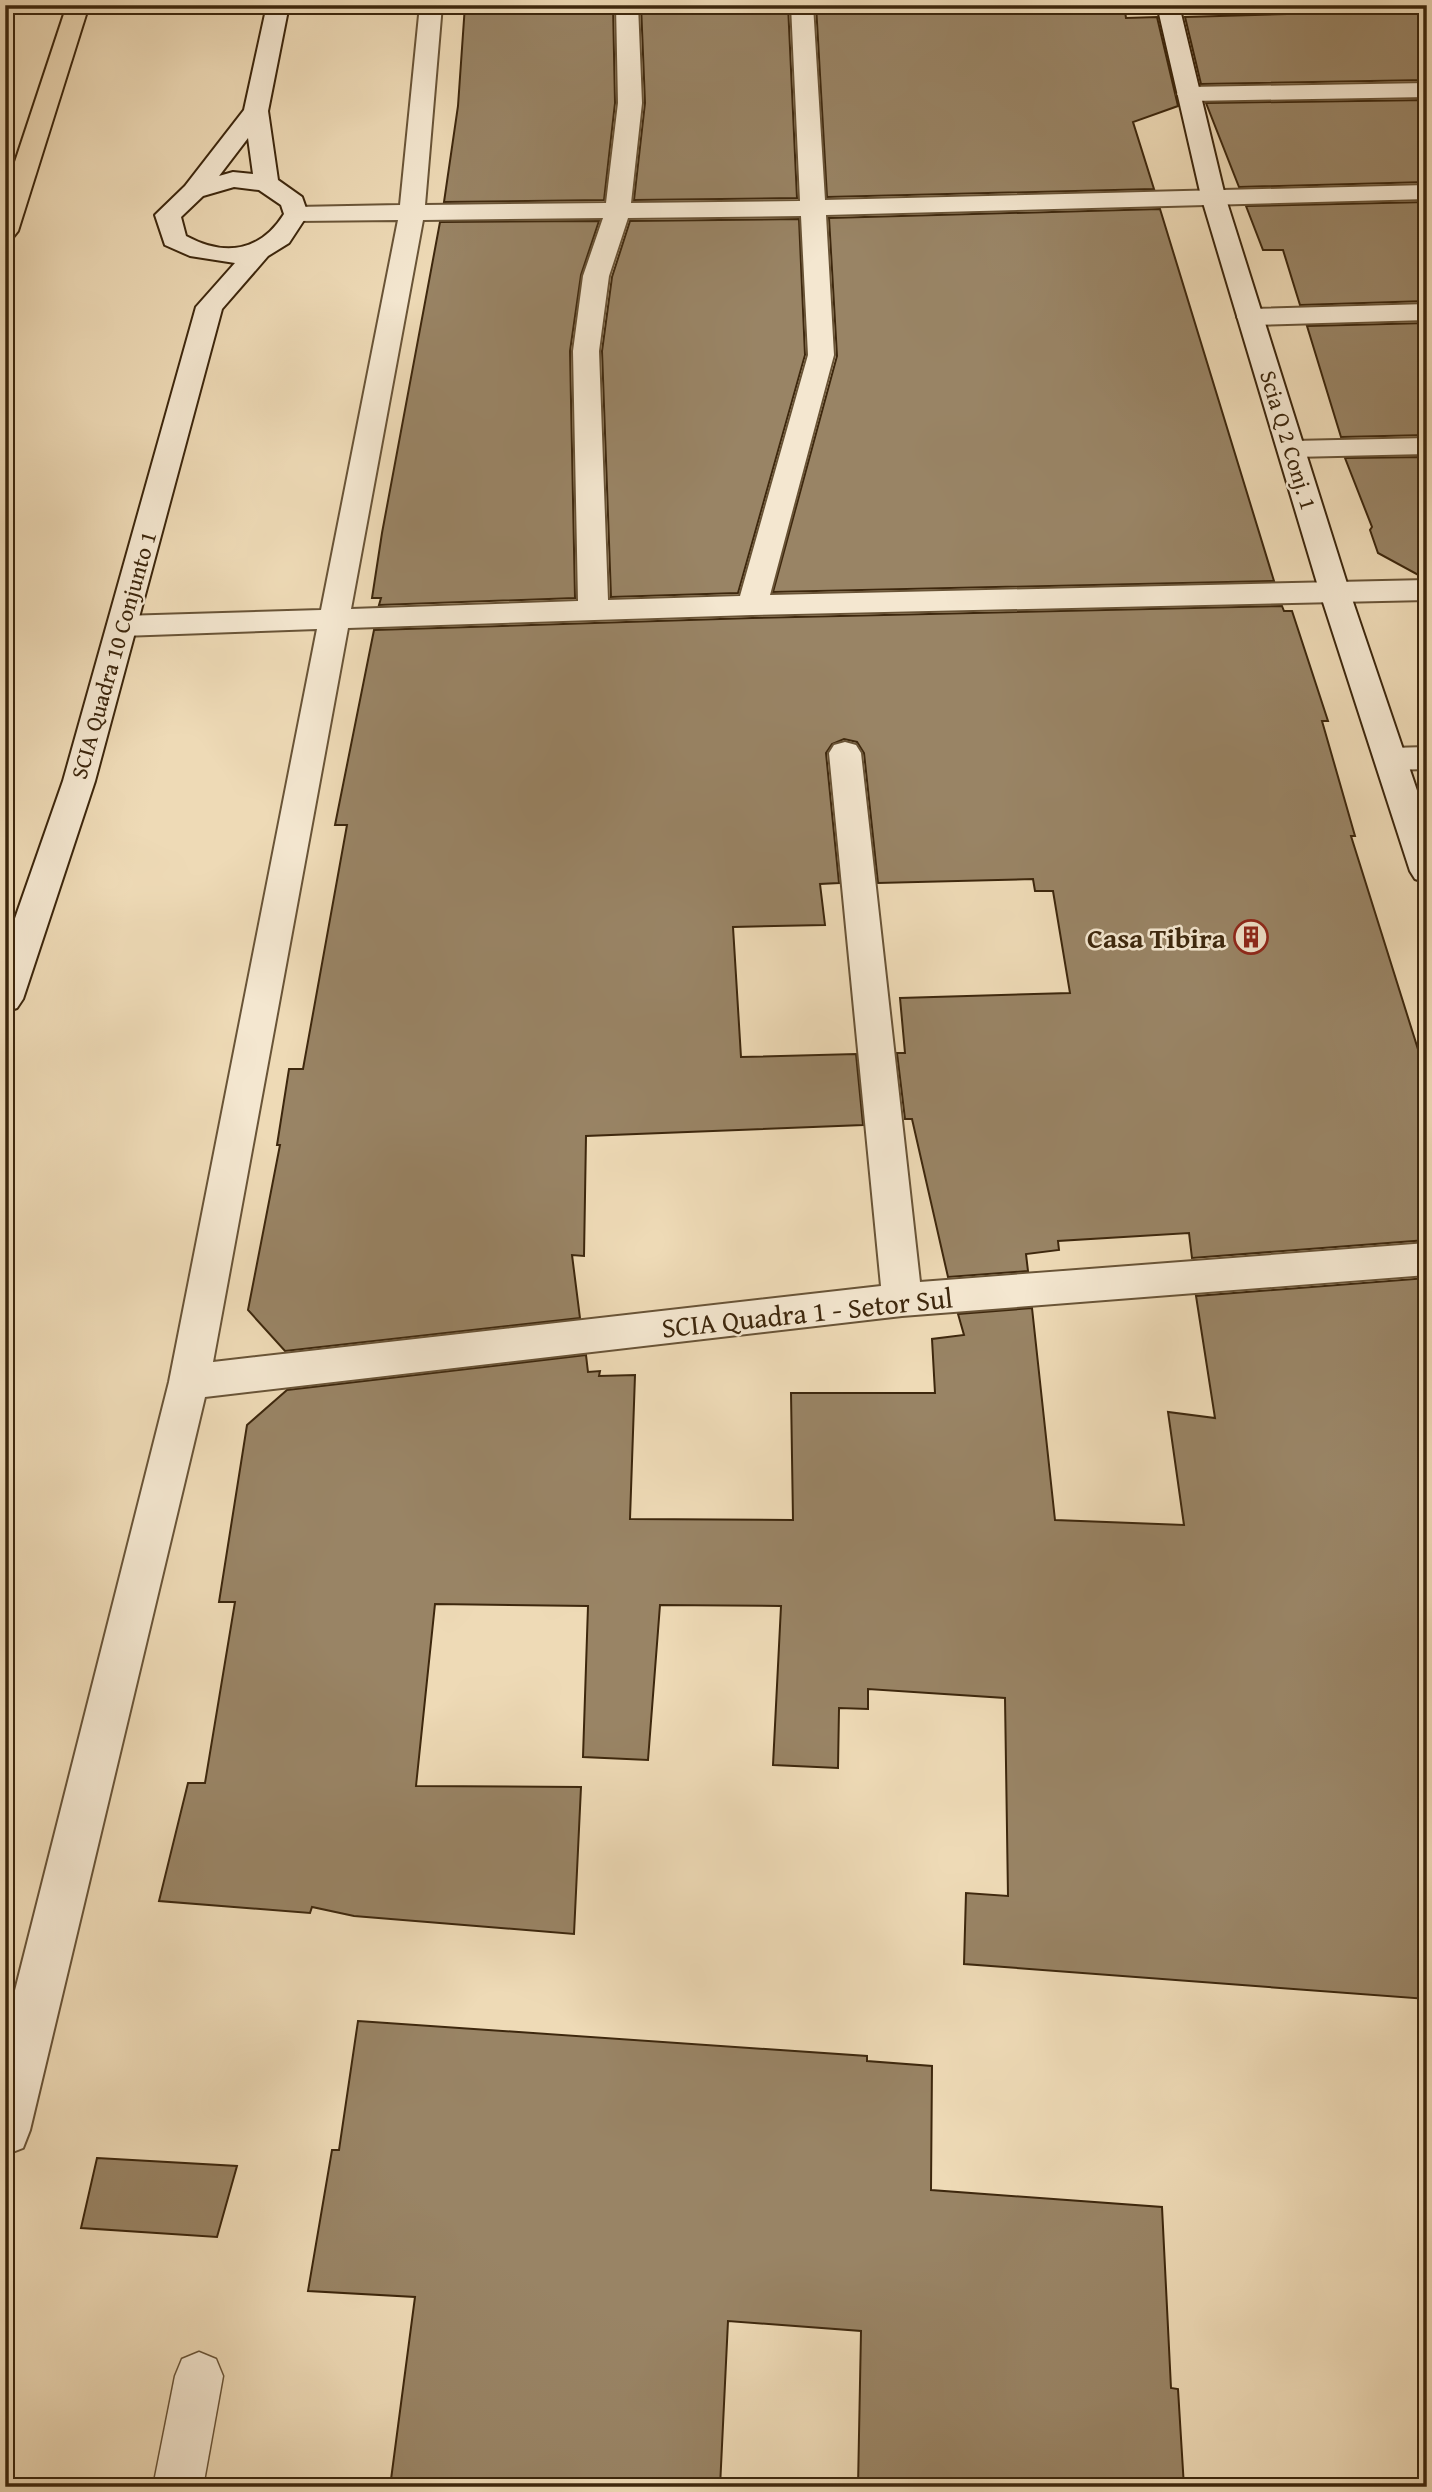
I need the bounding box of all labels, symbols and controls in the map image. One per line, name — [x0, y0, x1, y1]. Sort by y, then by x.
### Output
street label: Scia Q 2 Conj. 1 — [1252, 366, 1326, 514]
street label: SCIA Quadra 10 Conjunto 1 — [62, 527, 164, 783]
place label: Casa Tibira — [1087, 917, 1227, 958]
building icon: Casa Tibira — [1232, 918, 1270, 956]
street label: SCIA Quadra 1 - Setor Sul — [659, 1276, 955, 1348]

